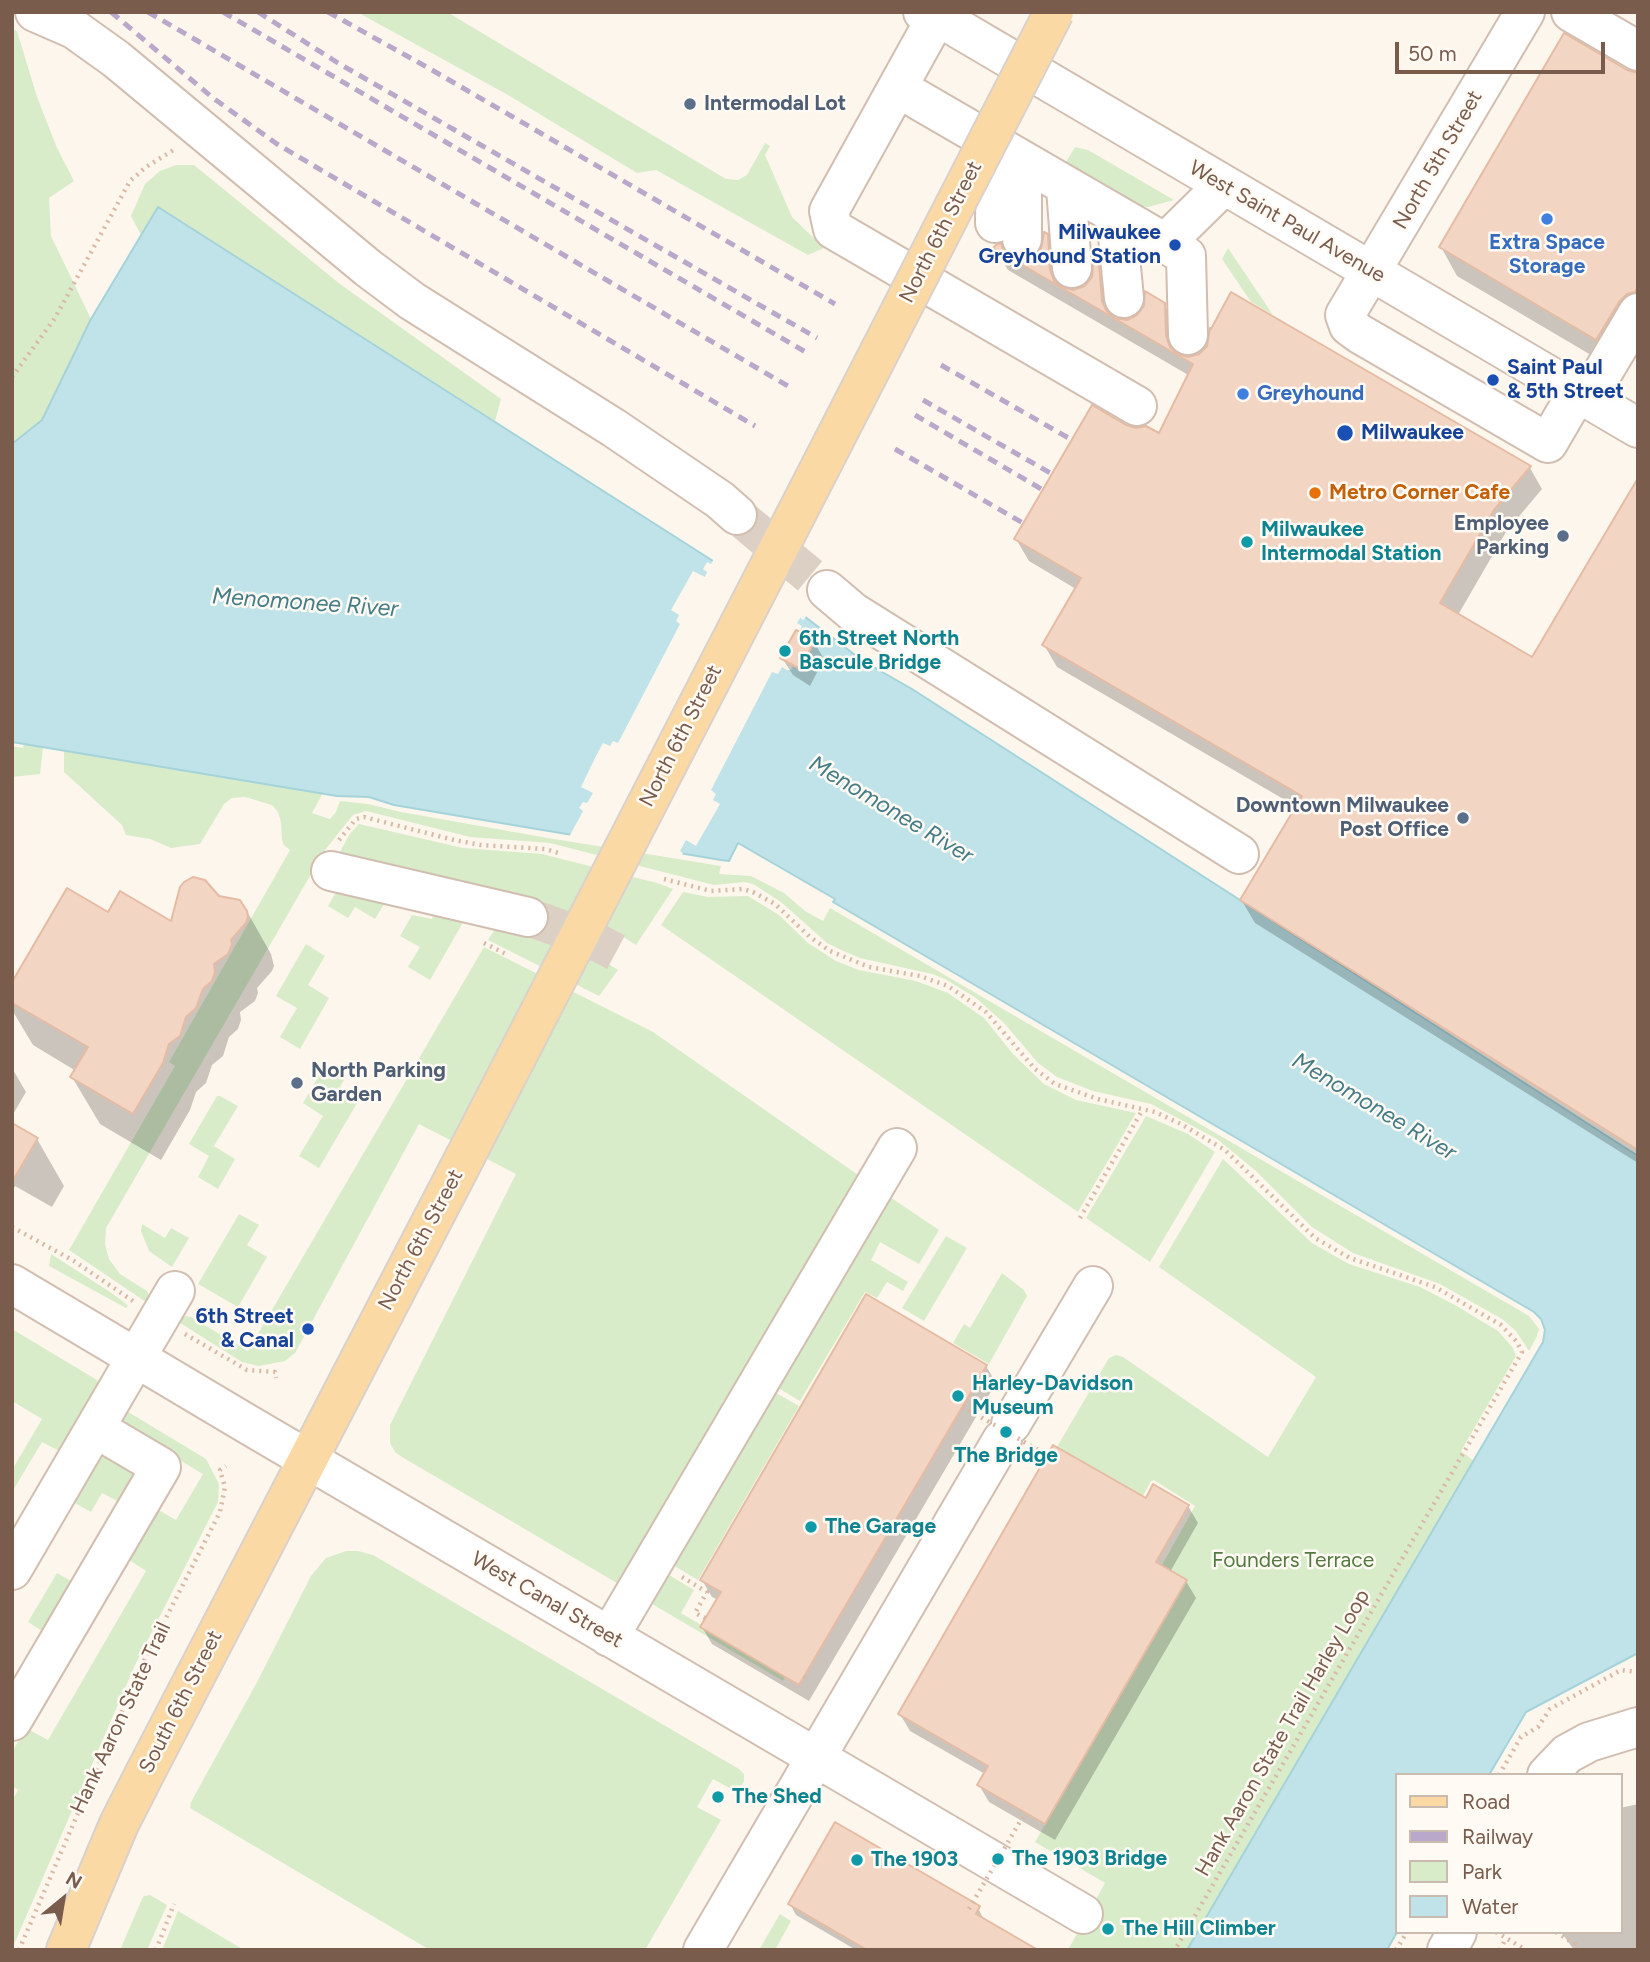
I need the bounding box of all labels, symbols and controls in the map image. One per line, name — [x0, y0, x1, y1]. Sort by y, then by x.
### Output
scale bar — [1398, 28, 1608, 72]
text: 50 m — [1408, 41, 1457, 66]
street label: North 5th Street — [1388, 86, 1488, 234]
place label: Intermodal Lot — [704, 91, 846, 117]
marker: Intermodal Lot — [682, 96, 698, 112]
street label: West Saint Paul Avenue — [1184, 156, 1390, 288]
street label: North 6th Street — [894, 157, 988, 307]
marker: Extra Space Storage — [1539, 211, 1555, 227]
place label: Milwaukee Greyhound Station — [978, 220, 1161, 270]
place label: Extra Space Storage — [1489, 230, 1605, 280]
marker: Milwaukee Greyhound Station — [1167, 237, 1183, 253]
place label: Saint Paul & 5th Street — [1507, 355, 1624, 405]
marker: Saint Paul & 5th Street — [1485, 372, 1501, 388]
place label: Greyhound — [1257, 381, 1364, 407]
marker: Greyhound — [1235, 386, 1251, 402]
place label: Milwaukee — [1361, 420, 1464, 446]
marker: Milwaukee — [1335, 423, 1355, 443]
place label: Metro Corner Cafe — [1329, 480, 1510, 506]
marker: Metro Corner Cafe — [1307, 485, 1323, 501]
place label: Employee Parking — [1454, 511, 1549, 561]
place label: Milwaukee Intermodal Station — [1261, 517, 1441, 567]
marker: Employee Parking — [1555, 528, 1571, 544]
marker: Milwaukee Intermodal Station — [1239, 534, 1255, 550]
water label: Menomonee River — [211, 583, 399, 623]
place label: 6th Street North Bascule Bridge — [799, 626, 959, 676]
marker: 6th Street North Bascule Bridge — [777, 643, 793, 659]
street label: North 6th Street — [634, 661, 728, 811]
water label: Menomonee River — [804, 750, 978, 870]
place label: Downtown Milwaukee Post Office — [1236, 793, 1449, 843]
marker: Downtown Milwaukee Post Office — [1455, 810, 1471, 826]
water label: Menomonee River — [1287, 1047, 1461, 1167]
place label: North Parking Garden — [311, 1058, 446, 1108]
marker: North Parking Garden — [289, 1075, 305, 1091]
street label: North 6th Street — [373, 1165, 469, 1315]
place label: 6th Street & Canal — [196, 1304, 294, 1354]
marker: 6th Street & Canal — [300, 1321, 316, 1337]
place label: Harley-Davidson Museum — [972, 1371, 1133, 1421]
marker: Harley-Davidson Museum — [950, 1388, 966, 1404]
marker: The Bridge — [998, 1424, 1014, 1440]
place label: The Bridge — [954, 1443, 1058, 1469]
place label: The Garage — [825, 1514, 936, 1540]
marker: The Garage — [803, 1519, 819, 1535]
street label: West Canal Street — [467, 1546, 627, 1654]
park label: Founders Terrace — [1212, 1548, 1374, 1574]
street label: Hank Aaron State Trail Harley Loop — [1190, 1585, 1376, 1881]
street label: Hank Aaron State Trail — [66, 1618, 176, 1818]
street label: South 6th Street — [134, 1626, 228, 1778]
legend — [1394, 1773, 1622, 1934]
place label: The Shed — [732, 1784, 822, 1810]
marker: The Shed — [710, 1789, 726, 1805]
text: Road — [1462, 1789, 1510, 1814]
text: Railway — [1462, 1824, 1533, 1849]
place label: The 1903 Bridge — [1012, 1846, 1167, 1872]
place label: The 1903 — [871, 1847, 958, 1873]
marker: The 1903 Bridge — [990, 1851, 1006, 1867]
marker: The 1903 — [849, 1852, 865, 1868]
text: Park — [1462, 1859, 1502, 1884]
north arrow — [28, 1864, 98, 1934]
text: N — [62, 1867, 86, 1894]
text: Water — [1462, 1894, 1518, 1919]
place label: The Hill Climber — [1122, 1916, 1276, 1942]
marker: The Hill Climber — [1100, 1921, 1116, 1937]

